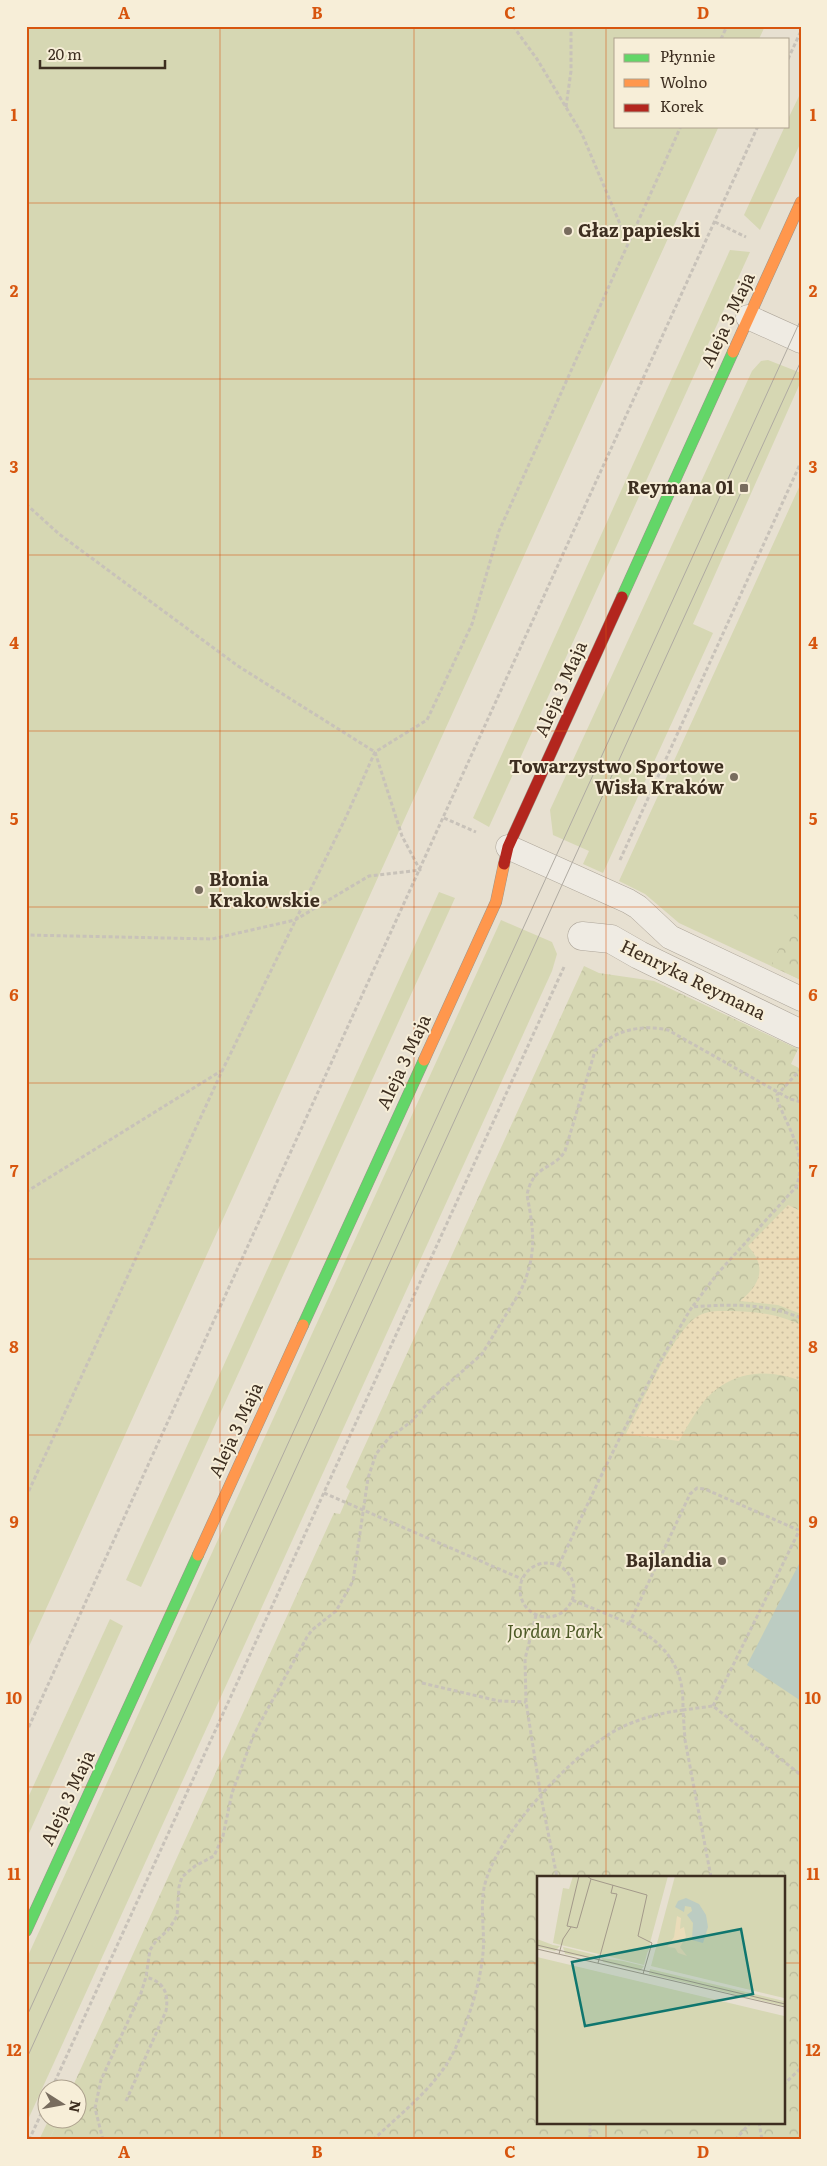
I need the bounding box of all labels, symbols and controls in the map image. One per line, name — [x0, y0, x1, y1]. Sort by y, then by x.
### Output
text: A — [118, 0, 130, 24]
text: B — [311, 0, 323, 24]
text: C — [504, 0, 516, 24]
text: D — [697, 0, 709, 24]
scale bar — [40, 38, 165, 70]
legend — [614, 38, 790, 128]
text: 20 m — [48, 42, 82, 65]
text: Płynnie — [660, 44, 715, 67]
text: Wolno — [660, 70, 707, 93]
text: Korek — [660, 94, 704, 117]
text: 1 — [11, 102, 18, 126]
text: 1 — [810, 102, 817, 126]
place label: Głaz papieski — [578, 216, 701, 243]
marker: Głaz papieski — [562, 225, 574, 237]
street label: Aleja 3 Maja — [693, 267, 761, 372]
text: 2 — [10, 278, 19, 302]
text: 2 — [809, 278, 818, 302]
text: 3 — [10, 454, 19, 478]
text: 3 — [809, 454, 818, 478]
place label: Reymana 01 — [627, 473, 735, 500]
marker: Reymana 01 — [738, 482, 750, 494]
text: 4 — [9, 630, 19, 654]
text: 4 — [808, 630, 818, 654]
street label: Aleja 3 Maja — [526, 636, 593, 741]
place label: Towarzystwo Sportowe Wisła Kraków — [509, 752, 725, 800]
marker: Towarzystwo Sportowe Wisła Kraków — [728, 771, 740, 783]
text: 5 — [10, 806, 19, 830]
text: 5 — [809, 806, 818, 830]
place label: Błonia Krakowskie — [209, 865, 320, 913]
marker: Błonia Krakowskie — [193, 884, 205, 896]
street label: Henryka Reymana — [616, 932, 771, 1026]
text: 6 — [9, 982, 19, 1006]
text: 6 — [808, 982, 818, 1006]
street label: Aleja 3 Maja — [369, 1009, 437, 1114]
text: 7 — [10, 1158, 19, 1182]
text: 7 — [809, 1158, 818, 1182]
text: 8 — [9, 1334, 19, 1358]
text: 8 — [808, 1334, 818, 1358]
street label: Aleja 3 Maja — [201, 1377, 269, 1482]
text: 9 — [9, 1509, 19, 1533]
text: 9 — [808, 1509, 818, 1533]
place label: Bajlandia — [626, 1546, 713, 1573]
marker: Bajlandia — [716, 1555, 728, 1567]
park label: Jordan Park — [507, 1617, 603, 1644]
text: 10 — [6, 1685, 22, 1709]
text: 10 — [805, 1685, 821, 1709]
street label: Aleja 3 Maja — [33, 1745, 101, 1850]
text: 11 — [7, 1861, 21, 1885]
text: 11 — [806, 1861, 820, 1885]
inset map — [537, 1876, 784, 2124]
text: 12 — [6, 2037, 22, 2061]
text: 12 — [805, 2037, 821, 2061]
north arrow — [38, 2078, 88, 2128]
text: N — [65, 2099, 87, 2115]
text: A — [118, 2139, 130, 2163]
text: B — [311, 2139, 323, 2163]
text: C — [504, 2139, 516, 2163]
text: D — [697, 2139, 709, 2163]

